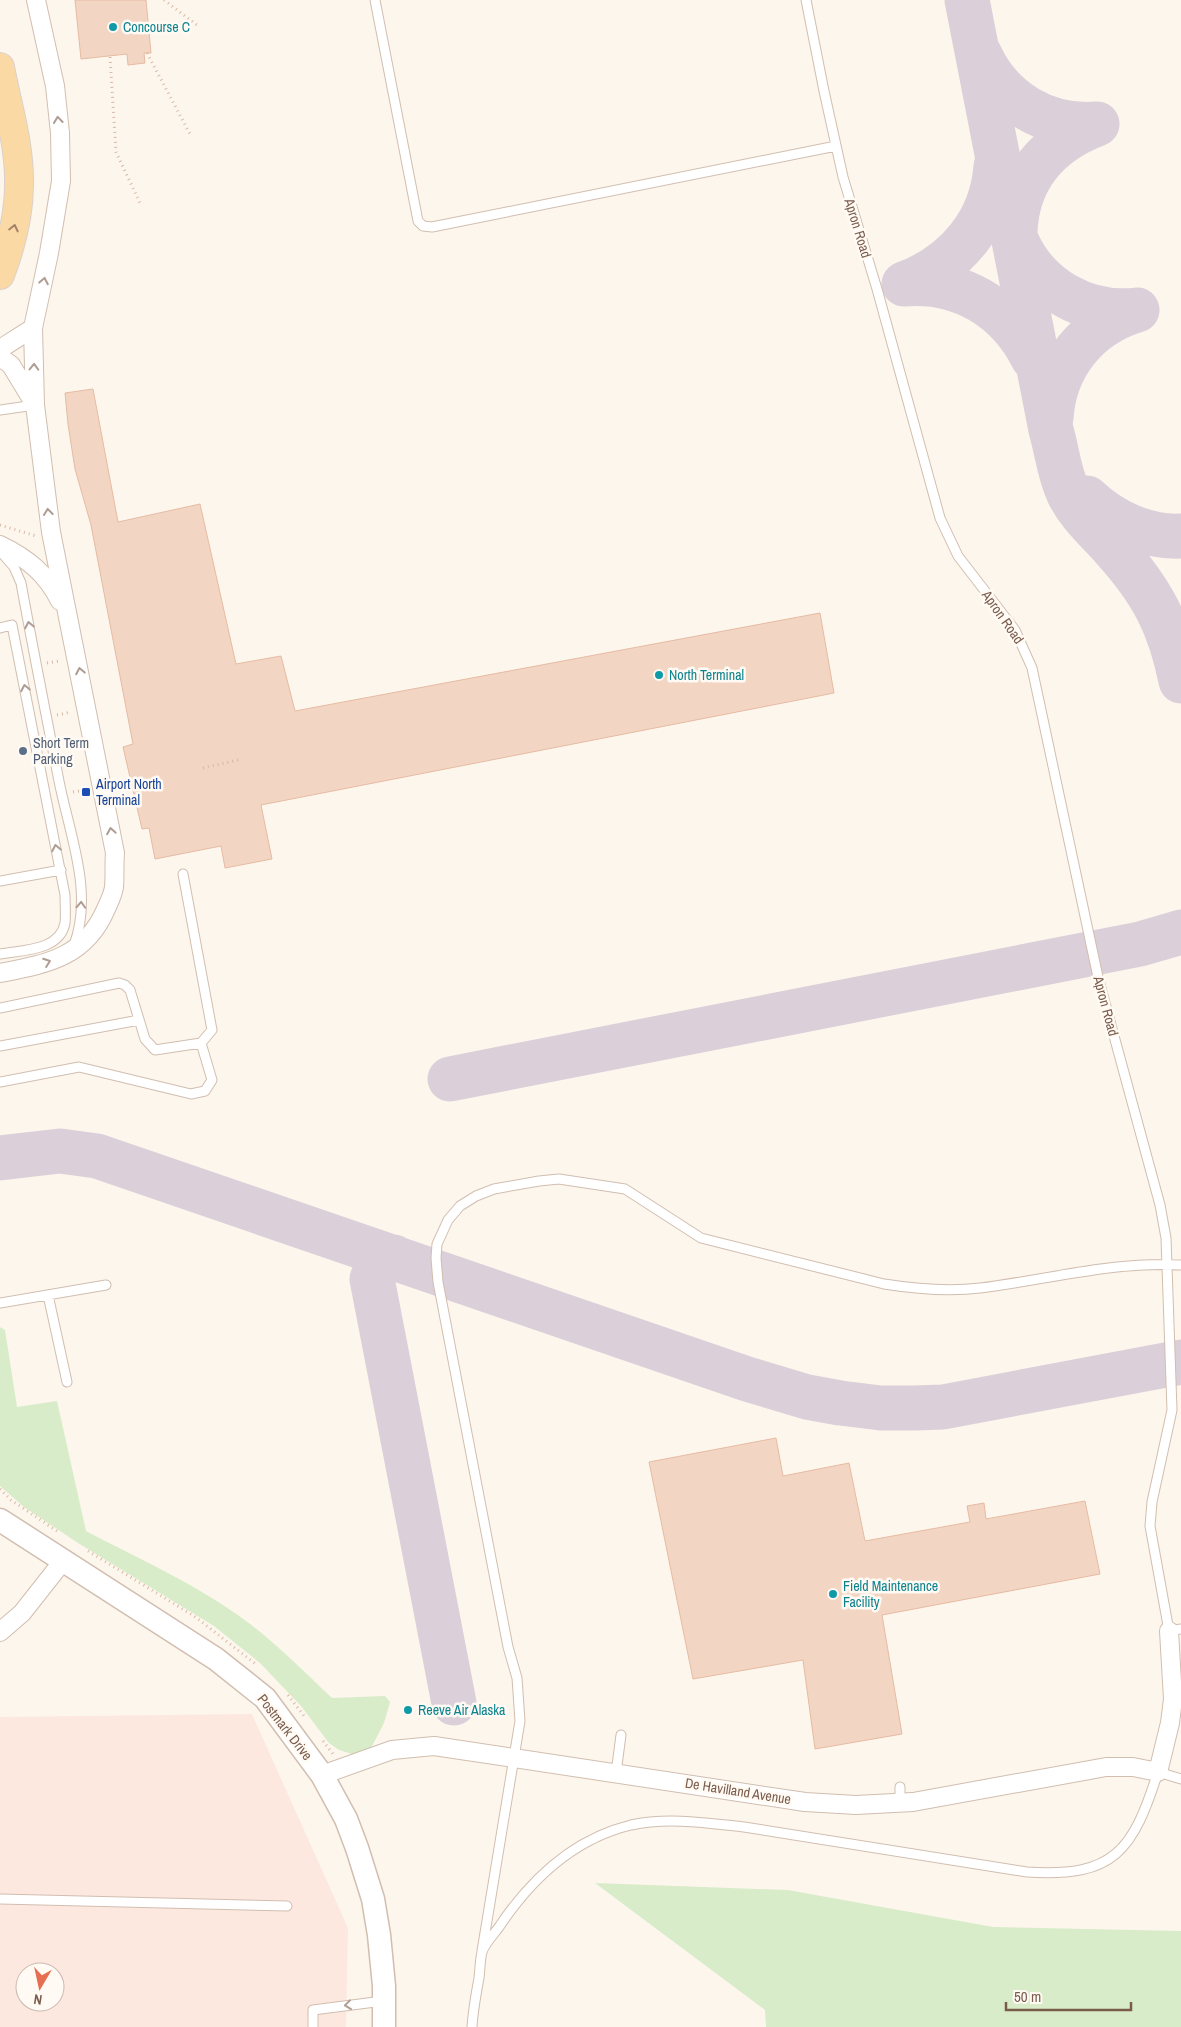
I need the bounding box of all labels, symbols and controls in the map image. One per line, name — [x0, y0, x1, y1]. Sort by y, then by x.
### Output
place label: Concourse C — [123, 18, 190, 36]
marker: Concourse C — [107, 21, 119, 33]
one-way arrow — [53, 116, 64, 124]
street label: Apron Road — [840, 195, 876, 260]
one-way arrow — [8, 224, 19, 232]
one-way arrow — [38, 276, 48, 285]
one-way arrow — [29, 363, 39, 370]
one-way arrow — [43, 507, 54, 515]
street label: Apron Road — [977, 586, 1028, 647]
one-way arrow — [24, 621, 34, 629]
place label: North Terminal — [669, 666, 744, 684]
one-way arrow — [75, 667, 85, 675]
marker: North Terminal — [653, 669, 665, 681]
one-way arrow — [20, 684, 31, 693]
place label: Short Term Parking — [33, 734, 89, 768]
marker: Short Term Parking — [17, 745, 29, 757]
place label: Airport North Terminal — [95, 775, 162, 809]
marker: Airport North Terminal — [80, 786, 92, 798]
one-way arrow — [106, 826, 116, 835]
one-way arrow — [51, 843, 62, 852]
one-way arrow — [76, 900, 87, 908]
one-way arrow — [43, 958, 51, 968]
street label: Apron Road — [1089, 973, 1123, 1038]
place label: Field Maintenance Facility — [843, 1577, 938, 1611]
marker: Field Maintenance Facility — [827, 1588, 839, 1600]
street label: Postmark Drive — [254, 1690, 316, 1764]
place label: Reeve Air Alaska — [418, 1701, 506, 1719]
marker: Reeve Air Alaska — [402, 1704, 414, 1716]
street label: De Havilland Avenue — [684, 1774, 792, 1808]
north arrow — [15, 1962, 65, 2012]
scale bar — [1006, 1980, 1131, 2012]
text: 50 m — [1014, 1986, 1041, 2007]
text: N — [32, 1990, 43, 2009]
one-way arrow — [344, 1999, 352, 2010]

